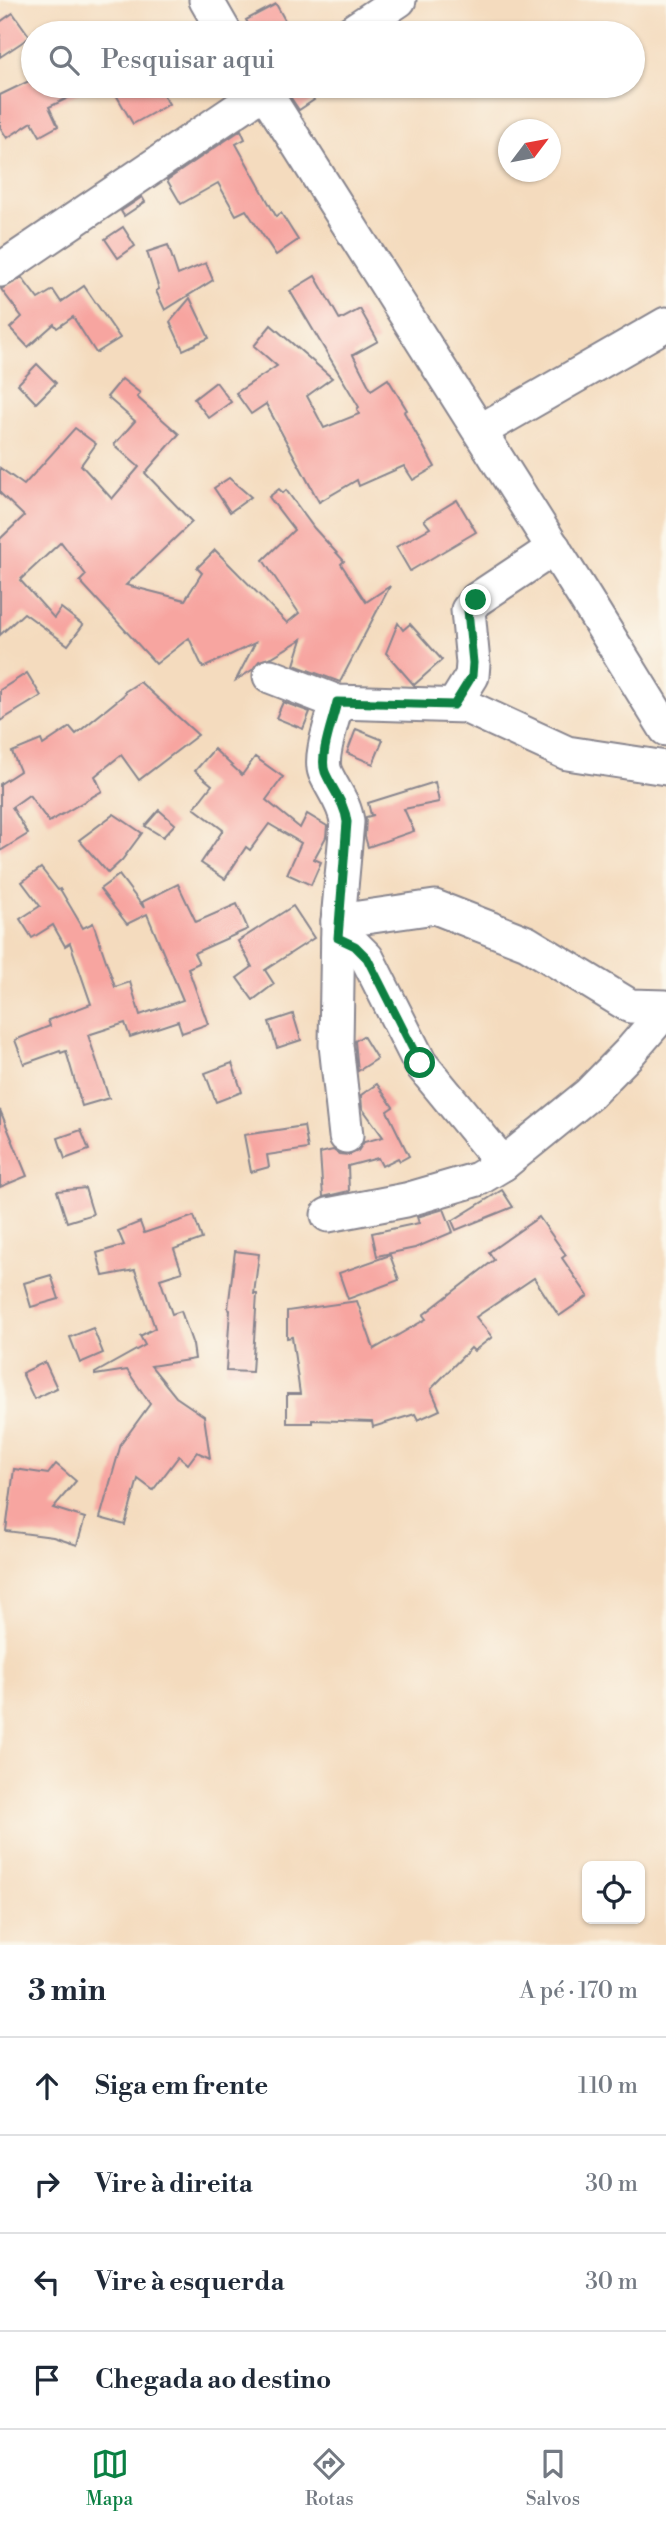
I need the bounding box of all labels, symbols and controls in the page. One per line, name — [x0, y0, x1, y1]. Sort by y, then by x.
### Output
search box — [21, 21, 645, 98]
icon: search — [45, 41, 83, 79]
text: Pesquisar aqui — [101, 44, 275, 76]
north arrow — [498, 119, 561, 182]
route end — [460, 584, 491, 615]
route start — [404, 1047, 435, 1078]
map controls — [582, 1861, 645, 1924]
button: locate — [582, 1861, 645, 1924]
text: 3 min — [28, 1972, 106, 2010]
text: A pé · 170 m — [519, 1977, 638, 2005]
icon: ahead — [28, 2067, 66, 2105]
text: Siga em frente — [95, 2070, 268, 2102]
text: 110 m — [578, 2072, 638, 2100]
icon: right — [28, 2165, 66, 2203]
text: Vire à direita — [95, 2168, 253, 2200]
text: 30 m — [585, 2170, 638, 2198]
icon: left — [28, 2263, 66, 2301]
text: Vire à esquerda — [95, 2266, 285, 2298]
text: 30 m — [585, 2268, 638, 2296]
icon: arrive — [28, 2361, 66, 2399]
text: Chegada ao destino — [95, 2364, 331, 2396]
tab: Mapa — [86, 2445, 133, 2511]
tab: Rotas — [305, 2445, 354, 2511]
tab: Salvos — [526, 2445, 580, 2511]

